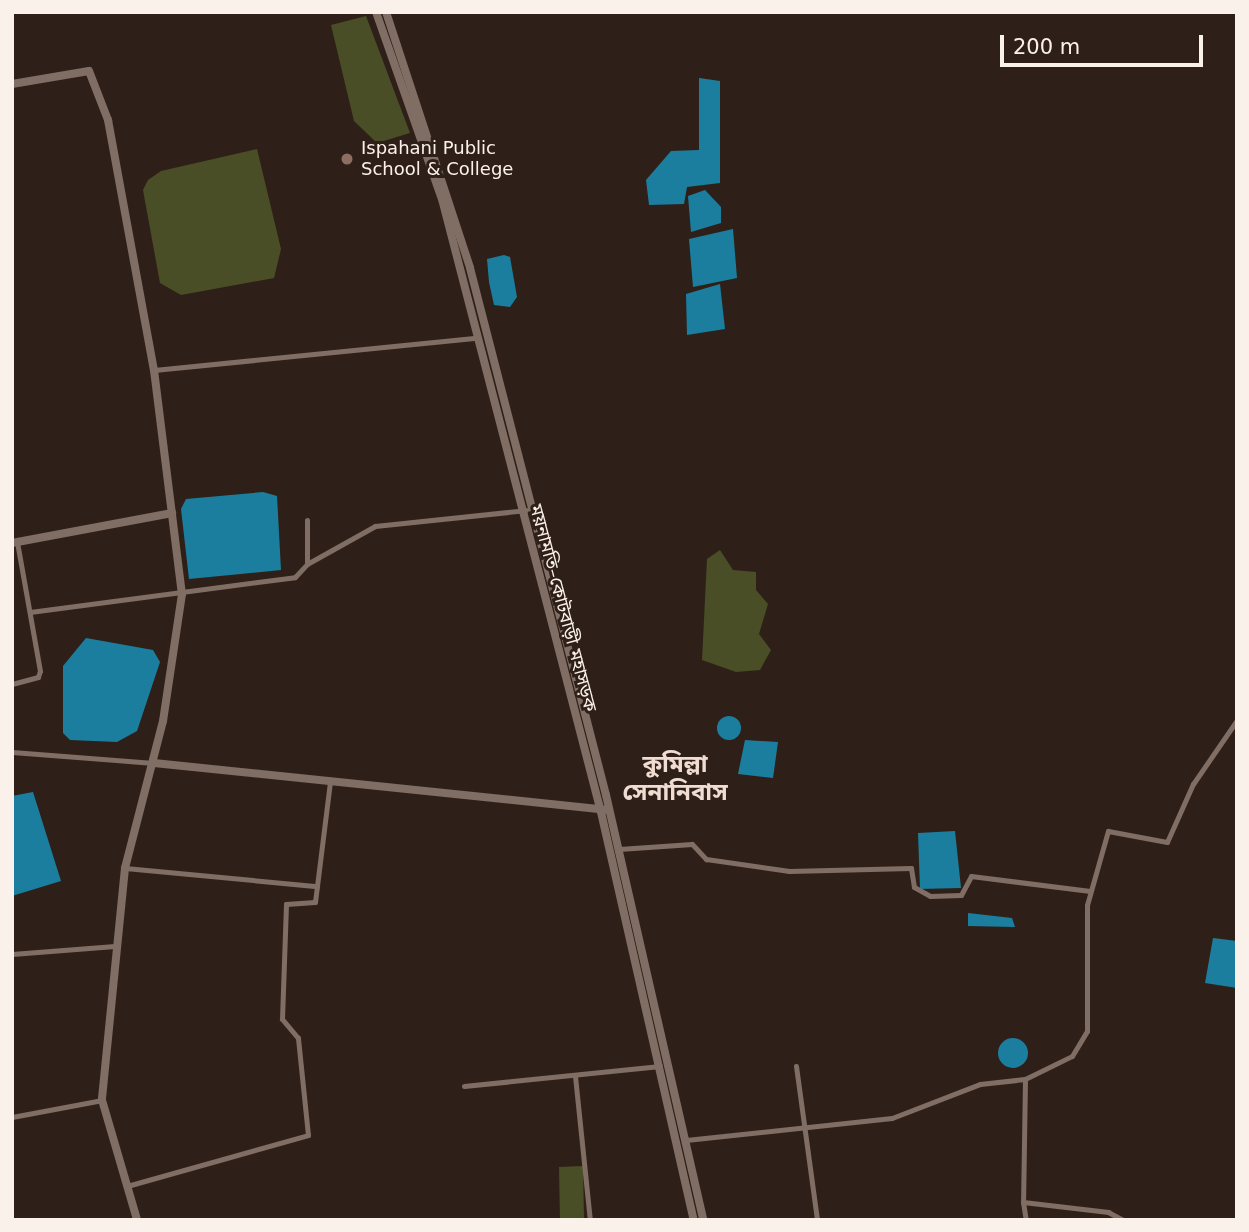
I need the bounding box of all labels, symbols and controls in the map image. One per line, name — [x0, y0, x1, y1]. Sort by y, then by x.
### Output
scale bar — [1004, 21, 1207, 65]
text: 200 m — [1013, 35, 1080, 59]
place label: Ispahani Public School & College — [361, 138, 513, 180]
marker: Ispahani Public School & College — [339, 151, 355, 167]
street label: ময়নামতি–কোটবাড়ী মহাসড়ক — [525, 502, 601, 714]
district label: কুমিল্লা সেনানিবাস — [622, 751, 728, 807]

